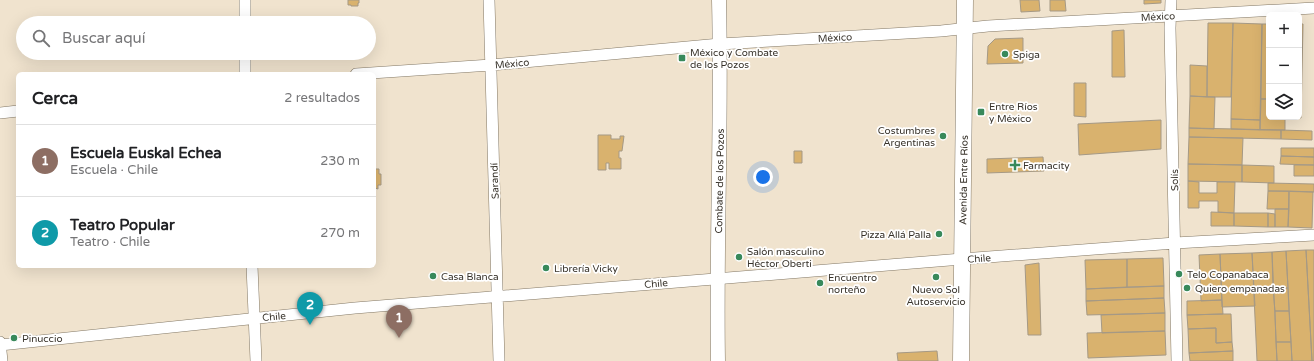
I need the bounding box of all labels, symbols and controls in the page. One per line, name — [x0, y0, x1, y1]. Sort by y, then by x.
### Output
street label: México — [1141, 10, 1176, 24]
map controls — [1266, 12, 1302, 120]
button: + — [1266, 12, 1302, 48]
search box — [16, 16, 376, 60]
icon: search — [30, 27, 52, 49]
text: Buscar aquí — [62, 29, 145, 47]
street label: México — [818, 31, 853, 45]
place label: México y Combate de los Pozos — [690, 47, 779, 71]
button: − — [1266, 48, 1302, 84]
marker: Spiga — [1000, 49, 1010, 59]
place label: Spiga — [1013, 49, 1040, 61]
marker: México y Combate de los Pozos — [677, 53, 687, 63]
street label: México — [494, 57, 530, 71]
button: layers — [1266, 84, 1302, 120]
text: Cerca — [32, 88, 78, 109]
text: 2 resultados — [284, 90, 360, 106]
place label: Entre Ríos y México — [989, 101, 1038, 125]
marker: Entre Ríos y México — [976, 107, 986, 117]
place label: Costumbres Argentinas — [878, 125, 935, 149]
street label: Combate de los Pozos — [713, 128, 727, 234]
marker: Costumbres Argentinas — [938, 131, 948, 141]
street label: Avenida Entre Ríos — [957, 135, 971, 225]
text: Escuela Euskal Echea — [70, 144, 222, 162]
text: 1 — [41, 153, 49, 169]
text: 230 m — [320, 153, 360, 169]
marker: Farmacity — [1010, 160, 1020, 170]
place label: Farmacity — [1023, 160, 1070, 172]
text: Escuela · Chile — [70, 162, 158, 178]
street label: Sarandí — [488, 162, 502, 199]
your location — [753, 167, 773, 187]
street label: Solís — [1169, 169, 1181, 191]
text: Teatro Popular — [70, 216, 175, 234]
text: 2 — [41, 225, 49, 241]
text: 270 m — [320, 225, 360, 241]
place label: Pizza Allá Palla — [860, 229, 931, 241]
marker: Pizza Allá Palla — [934, 229, 944, 239]
text: Teatro · Chile — [70, 234, 150, 250]
place label: Salón masculino Héctor Oberti — [747, 246, 824, 270]
marker: Salón masculino Héctor Oberti — [734, 252, 744, 262]
street label: Chile — [967, 252, 992, 266]
marker: Librería Vicky — [541, 263, 551, 273]
place label: Librería Vicky — [554, 263, 619, 275]
marker: Telo Copanabaca — [1174, 269, 1184, 279]
place label: Telo Copanabaca — [1187, 269, 1269, 281]
marker: Casa Blanca — [428, 271, 438, 281]
place label: Casa Blanca — [441, 271, 499, 283]
place label: Encuentro norteño — [828, 272, 877, 296]
marker: Nuevo Sol Autoservicio — [931, 272, 941, 282]
street label: Chile — [644, 277, 669, 291]
marker: Encuentro norteño — [815, 278, 825, 288]
marker: Quiero empanadas — [1182, 283, 1192, 293]
place label: Quiero empanadas — [1195, 283, 1285, 295]
place label: Nuevo Sol Autoservicio — [906, 284, 966, 308]
pin: 2 — [297, 292, 323, 325]
pin: 1 — [386, 305, 412, 338]
street label: Chile — [262, 310, 287, 324]
marker: Pinuccio — [9, 333, 19, 343]
place label: Pinuccio — [22, 333, 62, 345]

